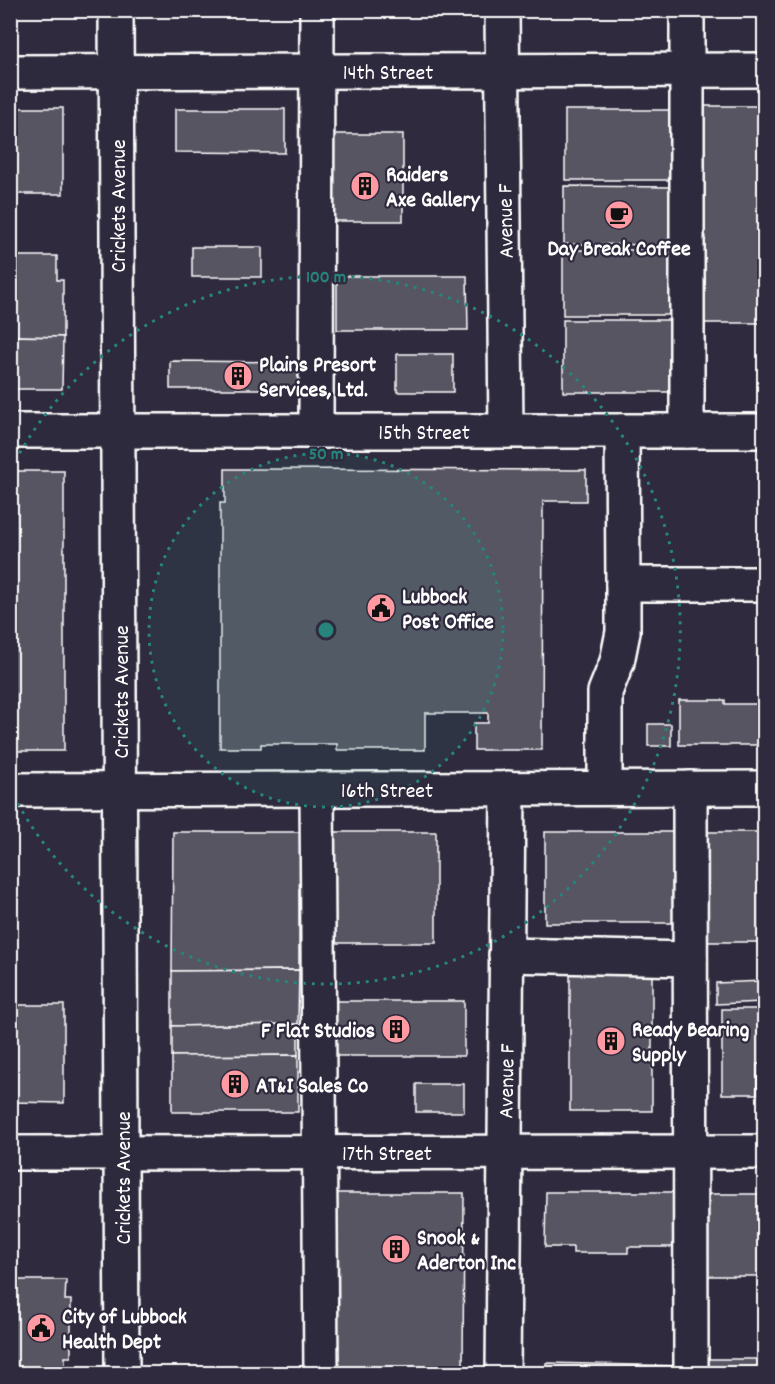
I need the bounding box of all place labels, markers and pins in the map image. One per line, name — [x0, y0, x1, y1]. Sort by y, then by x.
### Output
place label: Raiders Axe Gallery — [386, 161, 481, 217]
building icon: Raiders Axe Gallery — [349, 170, 381, 202]
cafe icon: Day Break Coffee — [603, 199, 635, 231]
place label: Day Break Coffee — [547, 235, 691, 266]
place label: Plains Presort Services, Ltd. — [259, 351, 377, 407]
building icon: Plains Presort Services, Ltd. — [222, 360, 254, 392]
place label: Lubbock Post Office — [402, 583, 494, 639]
public building icon: Lubbock Post Office — [365, 592, 397, 624]
centre of rings — [316, 620, 336, 640]
building icon: F Flat Studios — [380, 1013, 412, 1045]
place label: Ready Bearing Supply — [632, 1016, 750, 1072]
place label: F Flat Studios — [261, 1017, 375, 1048]
building icon: Ready Bearing Supply — [595, 1025, 627, 1057]
building icon: AT&I Sales Co — [219, 1068, 251, 1100]
place label: AT&I Sales Co — [256, 1072, 368, 1103]
place label: Snook & Aderton Inc — [417, 1224, 516, 1280]
building icon: Snook & Aderton Inc — [380, 1233, 412, 1265]
place label: City of Lubbock Health Dept — [62, 1303, 187, 1359]
public building icon: City of Lubbock Health Dept — [25, 1312, 57, 1344]

